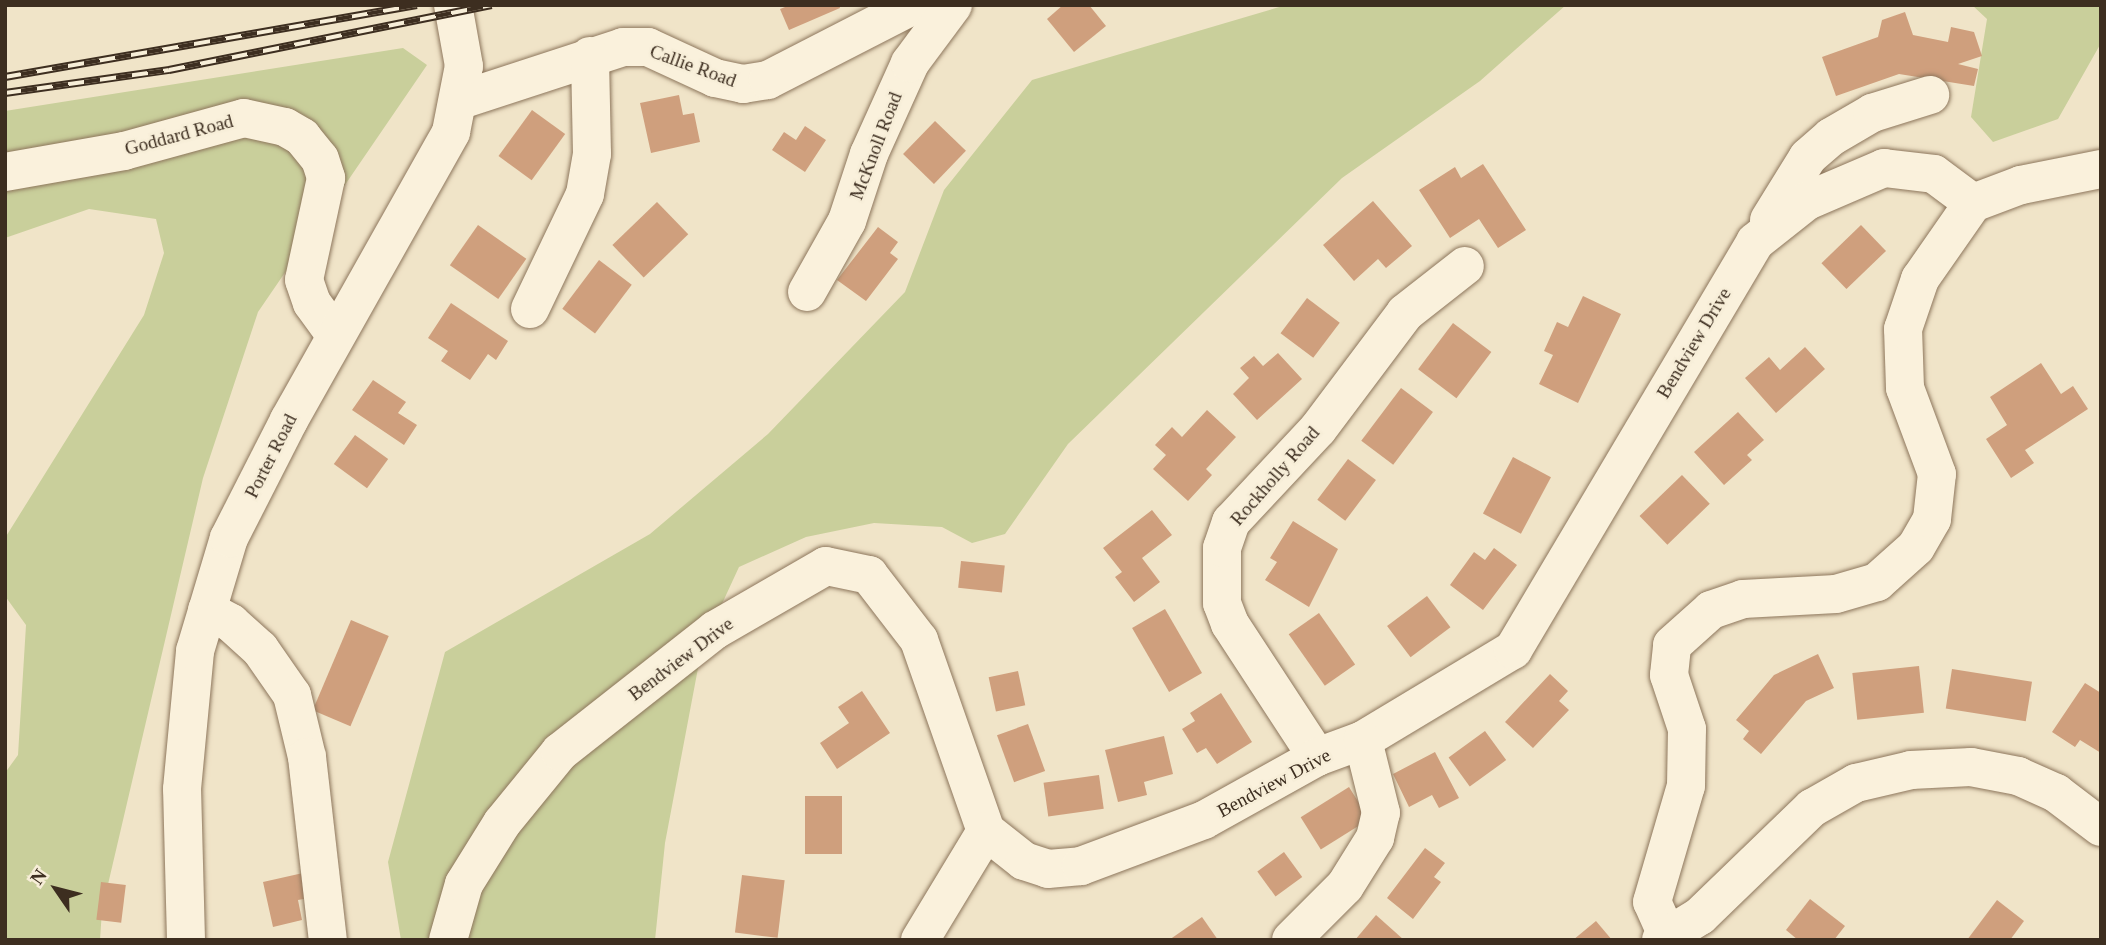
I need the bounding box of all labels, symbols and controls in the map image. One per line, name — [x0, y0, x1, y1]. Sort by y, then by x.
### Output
street label: Callie Road — [647, 40, 739, 92]
street label: McKnoll Road — [845, 89, 907, 203]
street label: Goddard Road — [122, 110, 236, 160]
street label: Bendview Drive — [1652, 284, 1736, 402]
street label: Porter Road — [240, 410, 302, 502]
street label: Rockholly Road — [1226, 422, 1324, 530]
street label: Bendview Drive — [624, 612, 738, 706]
street label: Bendview Drive — [1213, 744, 1335, 822]
north arrow — [21, 854, 91, 924]
text: N — [26, 865, 51, 888]

